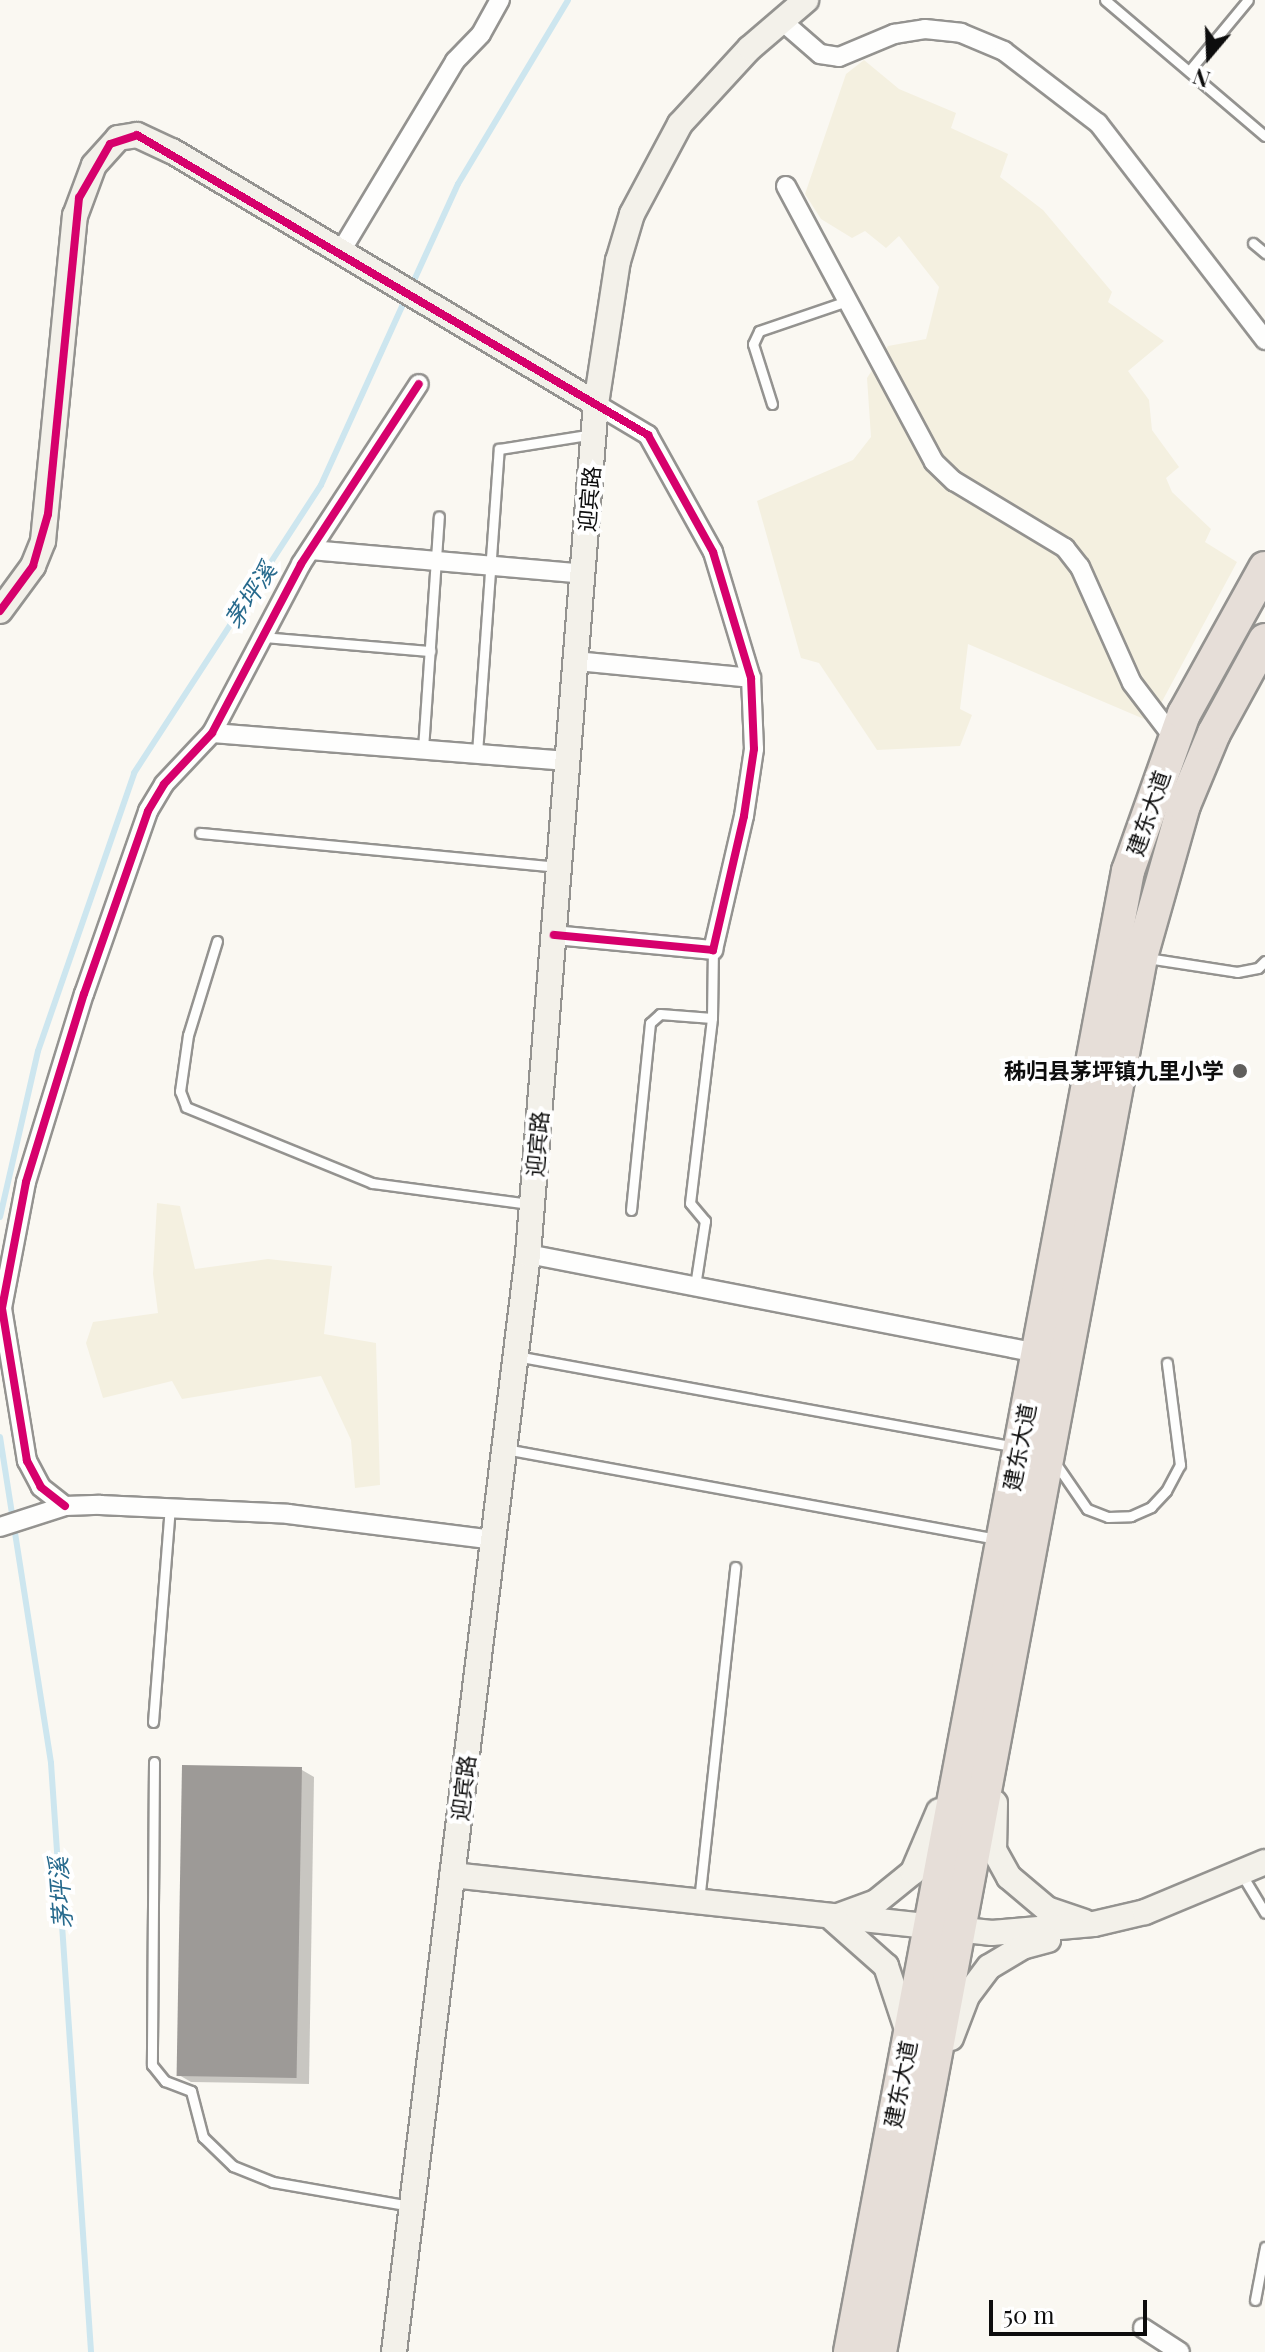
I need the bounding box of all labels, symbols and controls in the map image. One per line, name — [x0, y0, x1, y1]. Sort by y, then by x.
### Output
north arrow — [1169, 16, 1249, 96]
text: N — [1189, 62, 1214, 95]
street label: 迎宾路 — [573, 465, 605, 533]
water label: 茅坪溪 — [218, 557, 282, 633]
street label: 建东大道 — [1121, 767, 1175, 859]
place label: 秭归县茅坪镇九里小学 — [1004, 1058, 1224, 1084]
marker: 秭归县茅坪镇九里小学 — [1231, 1062, 1249, 1080]
street label: 迎宾路 — [521, 1110, 553, 1178]
street label: 建东大道 — [998, 1401, 1040, 1493]
street label: 迎宾路 — [446, 1754, 480, 1822]
water label: 茅坪溪 — [43, 1856, 77, 1930]
street label: 建东大道 — [879, 2038, 921, 2130]
scale bar — [993, 2284, 1151, 2334]
text: 50 m — [1003, 2298, 1055, 2330]

